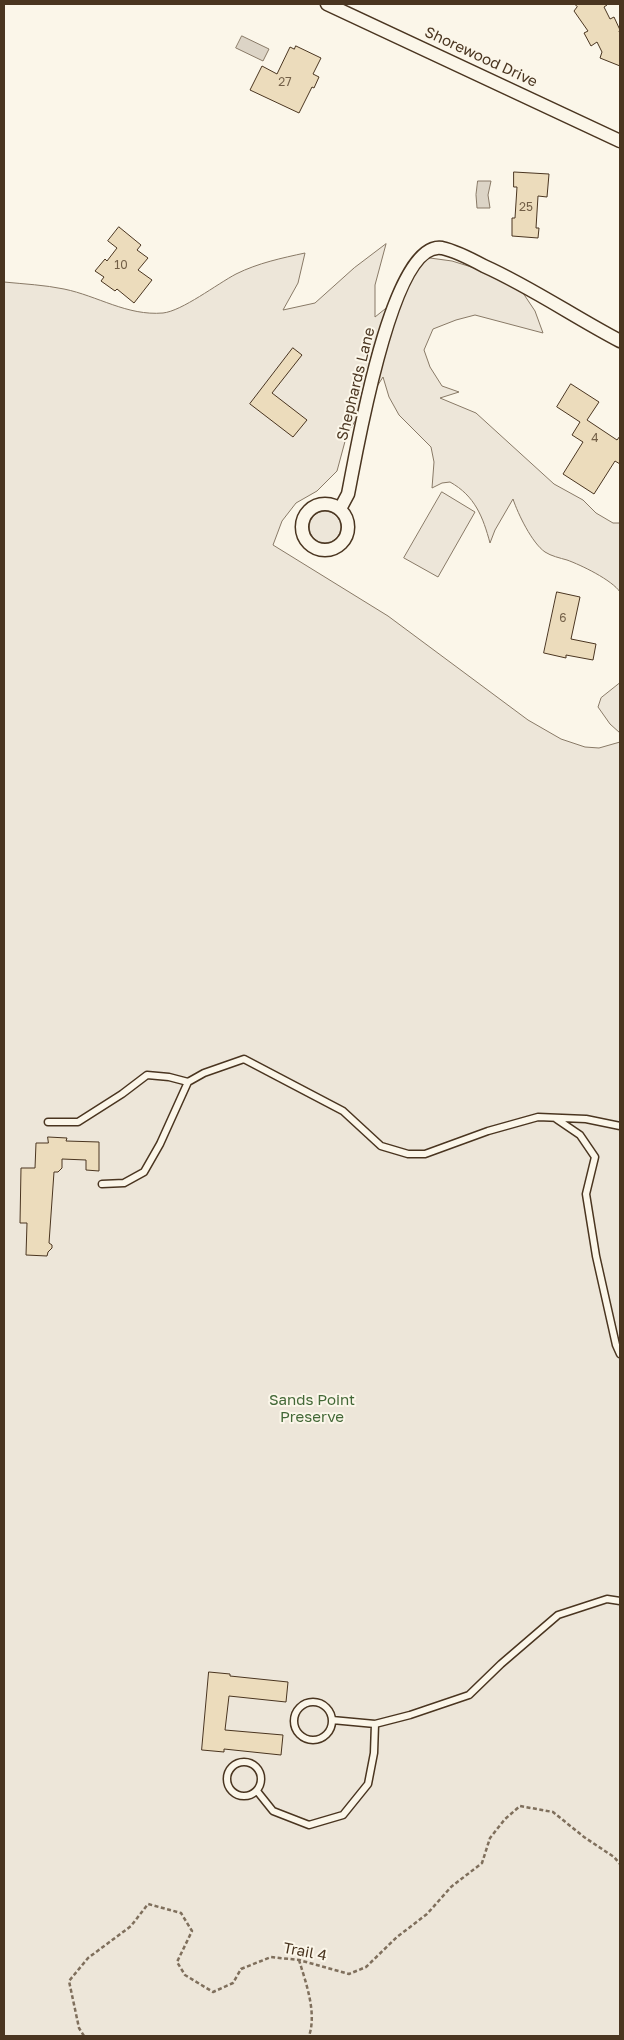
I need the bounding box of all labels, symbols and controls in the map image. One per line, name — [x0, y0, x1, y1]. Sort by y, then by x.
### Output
street label: Shorewood Drive — [422, 23, 540, 91]
house number: 27 — [278, 75, 292, 89]
house number: 25 — [519, 200, 533, 214]
house number: 10 — [114, 258, 128, 272]
street label: Shephards Lane — [333, 325, 379, 443]
house number: 4 — [591, 431, 599, 445]
house number: 6 — [559, 611, 567, 625]
park label: Sands Point Preserve — [269, 1391, 355, 1426]
street label: Trail 4 — [282, 1939, 328, 1965]

